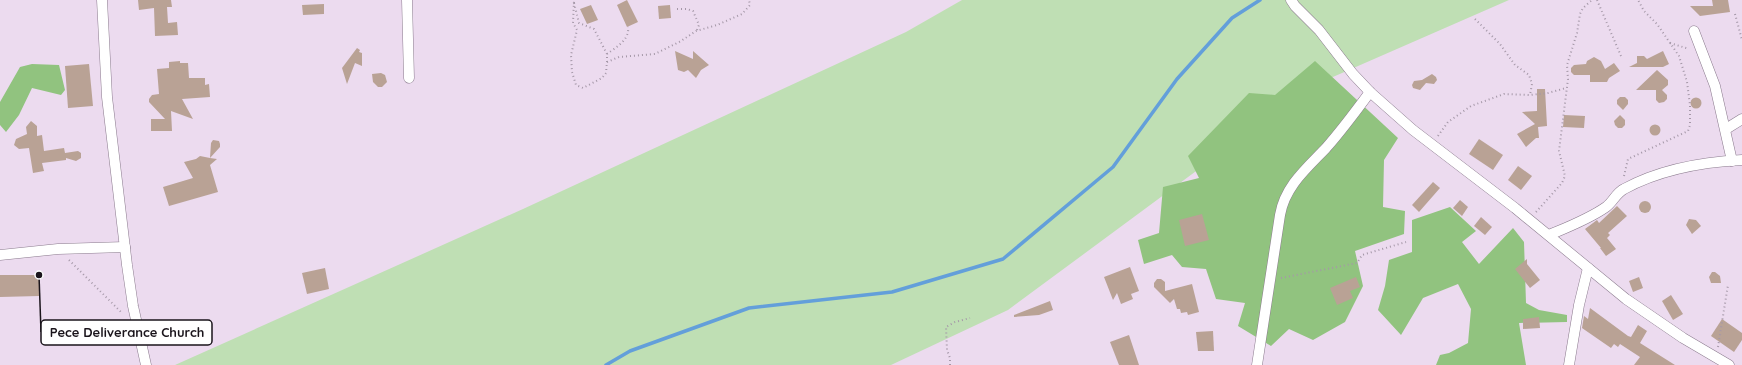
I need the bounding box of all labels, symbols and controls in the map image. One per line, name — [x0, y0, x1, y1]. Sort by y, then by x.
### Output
callout: Pece Deliverance Church — [41, 320, 212, 345]
text: Pece Deliverance Church — [50, 324, 204, 340]

